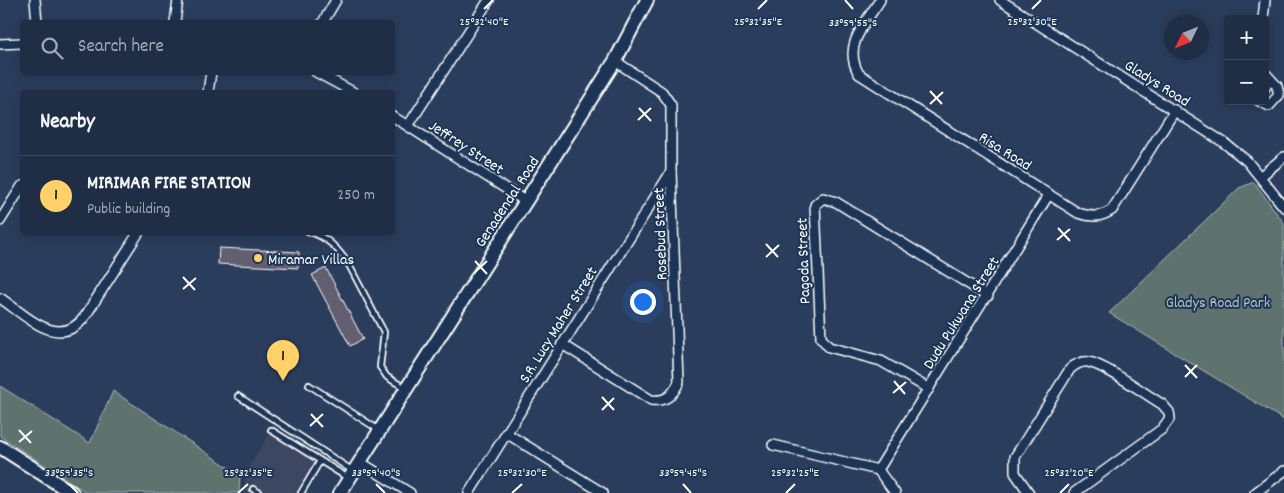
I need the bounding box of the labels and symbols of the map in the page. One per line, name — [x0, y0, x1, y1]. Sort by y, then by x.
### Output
text: 25°32'40"E — [460, 14, 509, 31]
text: 25°32'35"E — [734, 14, 783, 31]
text: 25°32'30"E — [1007, 14, 1057, 31]
text: 33°59'55"S — [829, 15, 877, 32]
north arrow — [1164, 15, 1209, 60]
street label: Gladys Road — [1119, 55, 1194, 113]
street label: Jeffrey Street — [423, 115, 508, 181]
street label: Risa Road — [974, 127, 1036, 177]
street label: Genadendal Road — [470, 152, 546, 252]
street label: Rosebud Street — [648, 187, 675, 281]
street label: Pagoda Street — [791, 217, 818, 305]
place label: Miramar Villas — [268, 249, 355, 272]
marker: Miramar Villas — [252, 252, 264, 264]
street label: Dudu Pukwana Street — [918, 252, 1006, 374]
street label: S.R. Lucy Maher Street — [514, 263, 604, 388]
your location — [630, 289, 656, 315]
park label: Gladys Road Park — [1166, 292, 1270, 315]
pin: 1 — [267, 340, 299, 381]
text: 33°59'35"S — [45, 465, 93, 482]
text: 25°32'35"E — [224, 465, 273, 482]
text: 33°59'40"S — [351, 465, 401, 482]
text: 25°32'30"E — [497, 465, 547, 482]
text: 33°59'45"S — [659, 465, 707, 482]
text: 25°32'25"E — [771, 465, 820, 482]
text: 25°32'20"E — [1044, 465, 1094, 482]

